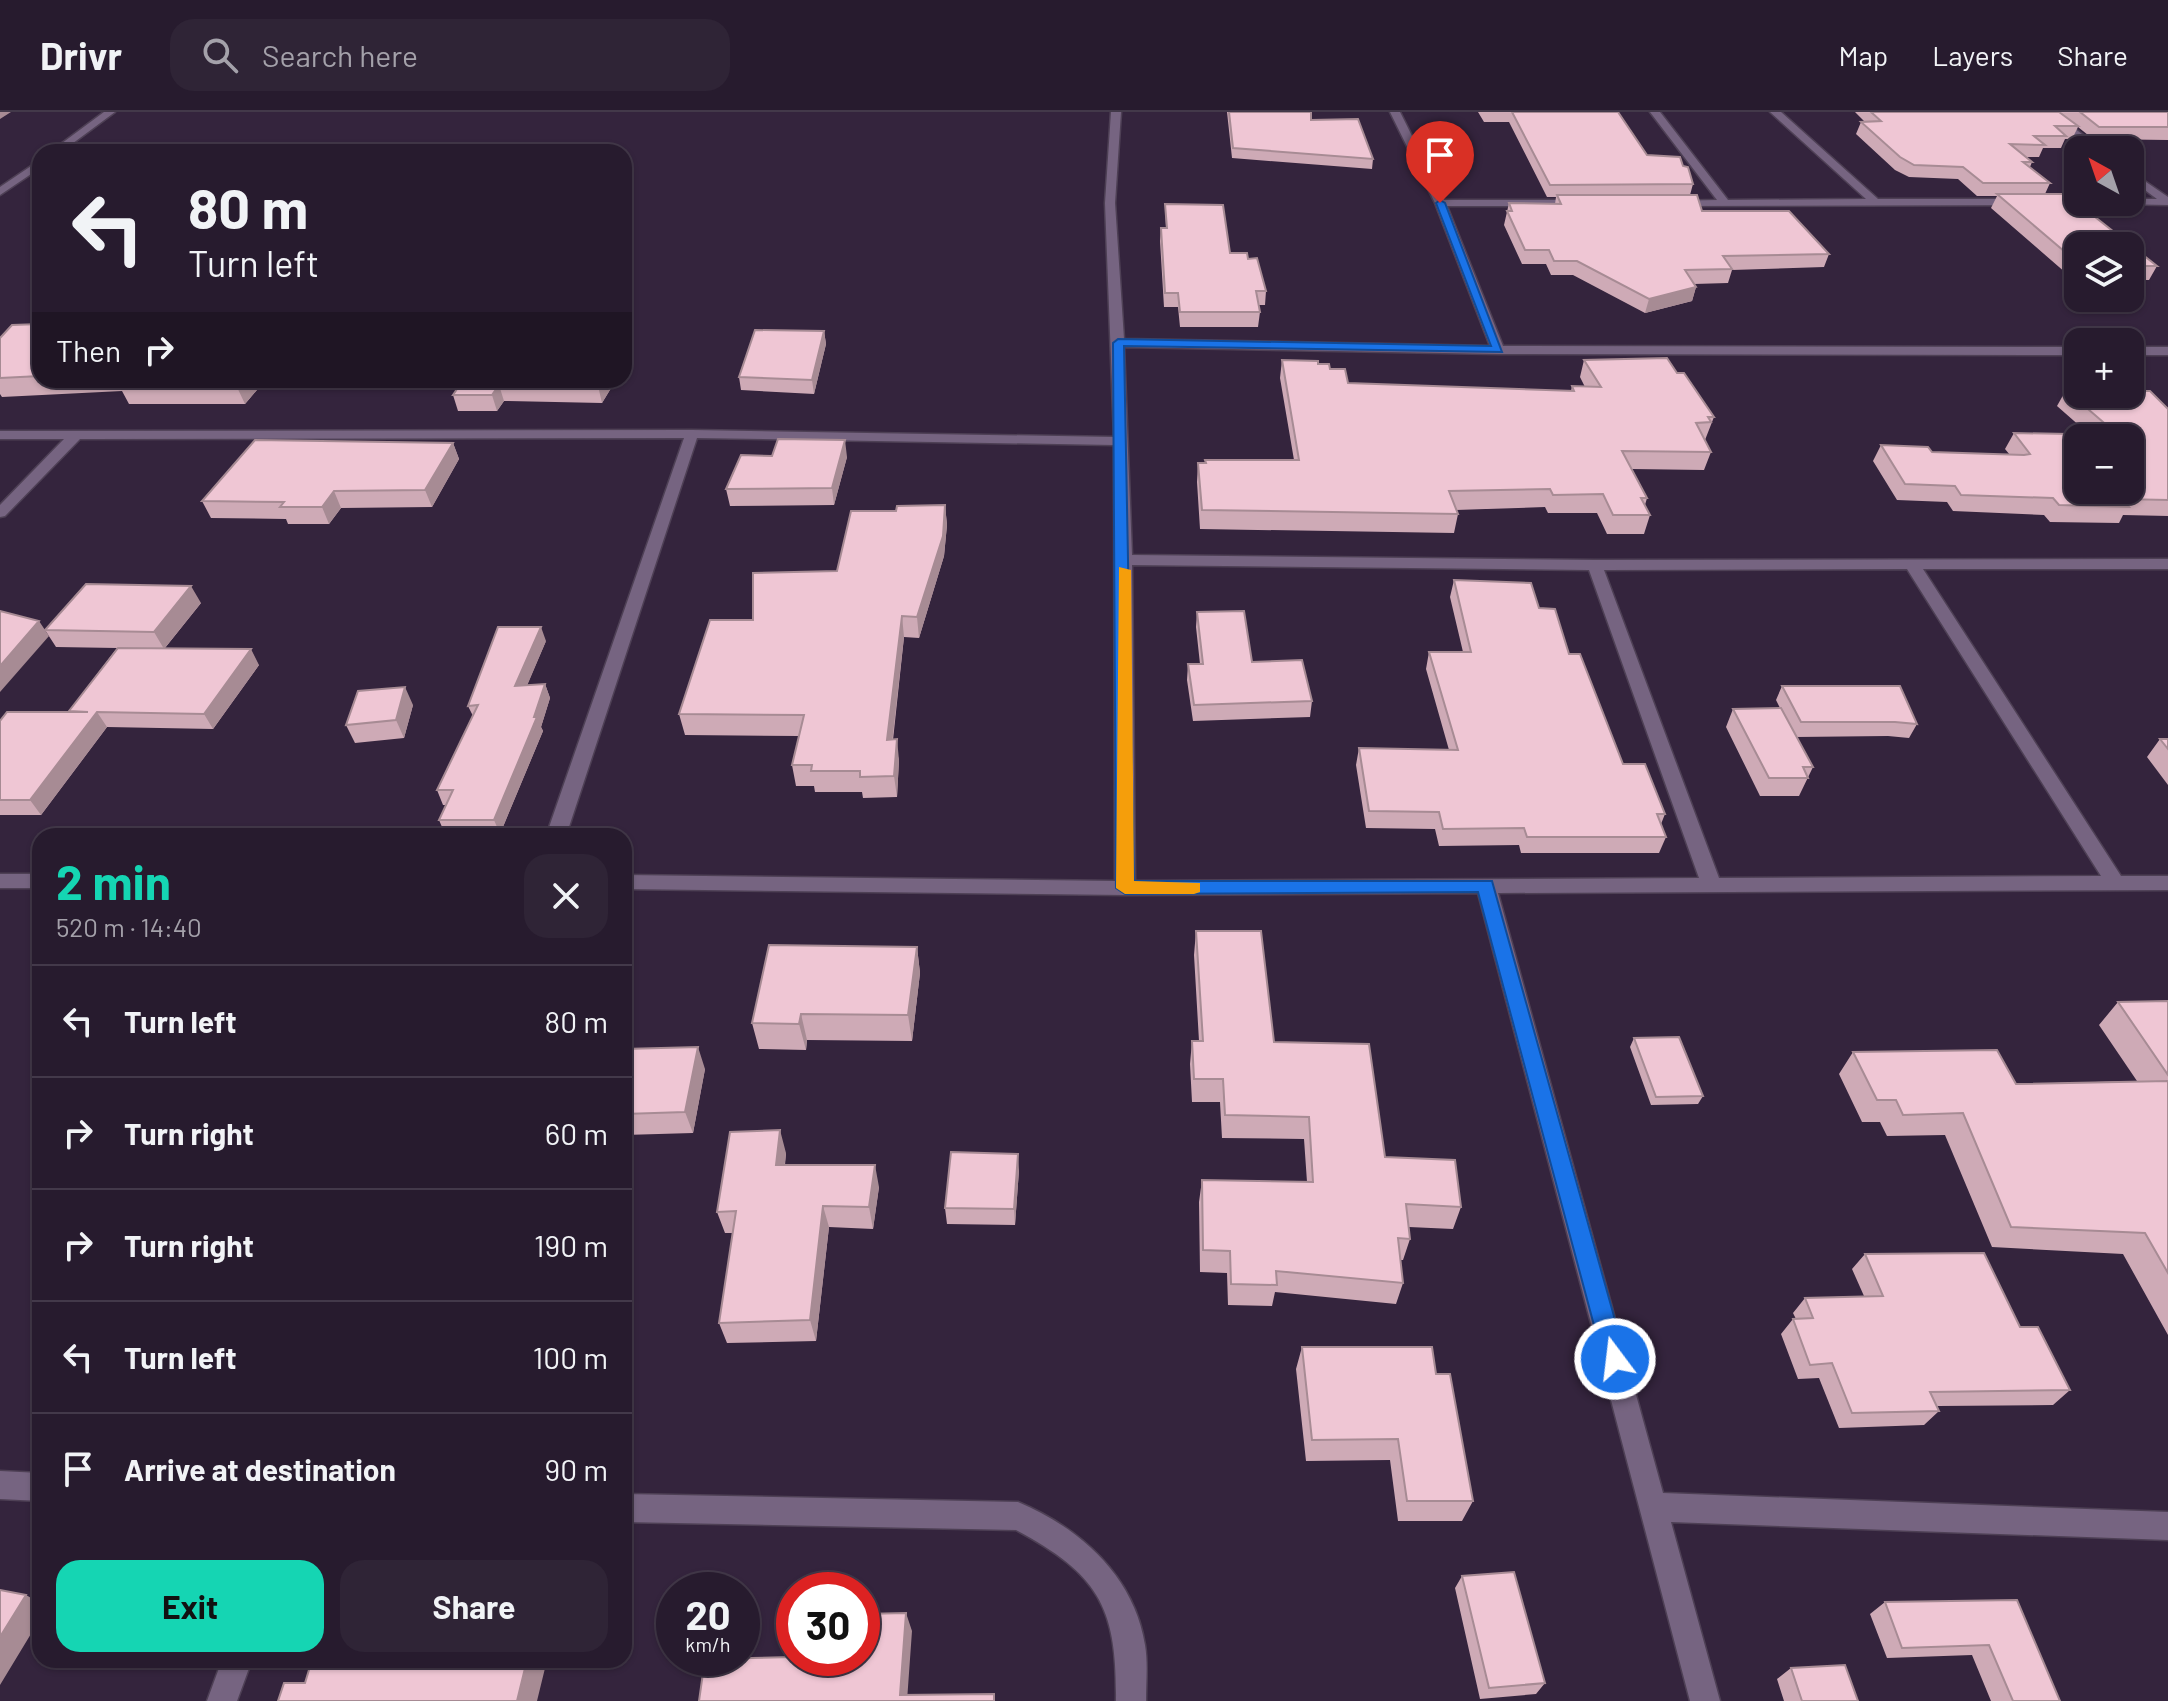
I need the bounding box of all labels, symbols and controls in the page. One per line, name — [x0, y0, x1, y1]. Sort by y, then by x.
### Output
search box — [170, 19, 730, 91]
text: Drivr — [40, 32, 122, 78]
icon: search — [198, 33, 242, 77]
text: Search here — [262, 37, 418, 73]
text: Map — [1838, 38, 1888, 72]
text: Layers — [1932, 38, 2013, 72]
text: Share — [2057, 38, 2128, 72]
pin — [1406, 121, 1474, 203]
icon: arrive — [1418, 133, 1462, 177]
north arrow — [2064, 136, 2144, 216]
map controls — [2064, 136, 2144, 504]
text: 80 m — [188, 173, 308, 240]
icon: left — [56, 176, 160, 280]
button: layers — [2064, 232, 2144, 312]
text: Turn left — [188, 241, 319, 284]
icon: right — [137, 328, 181, 372]
button: + — [2064, 328, 2144, 408]
text: Then — [56, 332, 121, 368]
button: − — [2064, 424, 2144, 504]
text: 2 min — [56, 852, 171, 910]
button: close — [524, 854, 608, 938]
text: 520 m · 14:40 — [56, 911, 202, 942]
icon: left — [56, 999, 100, 1043]
text: Turn left — [124, 1003, 237, 1039]
text: 80 m — [545, 1003, 608, 1039]
icon: right — [56, 1111, 100, 1155]
text: Turn right — [124, 1115, 254, 1151]
text: 60 m — [545, 1115, 608, 1151]
icon: right — [56, 1223, 100, 1267]
text: Turn right — [124, 1227, 254, 1263]
text: 190 m — [534, 1227, 608, 1263]
position arrow — [1573, 1317, 1657, 1401]
icon: left — [56, 1335, 100, 1379]
text: Turn left — [124, 1339, 237, 1375]
text: 100 m — [533, 1339, 608, 1375]
icon: arrive — [56, 1447, 100, 1491]
text: Arrive at destination — [124, 1451, 396, 1487]
text: 90 m — [545, 1451, 608, 1487]
button: Exit — [56, 1560, 324, 1652]
button: Share — [340, 1560, 608, 1652]
speed limit sign: 30 — [776, 1572, 880, 1676]
text: 20 — [685, 1590, 731, 1638]
text: km/h — [685, 1632, 731, 1656]

